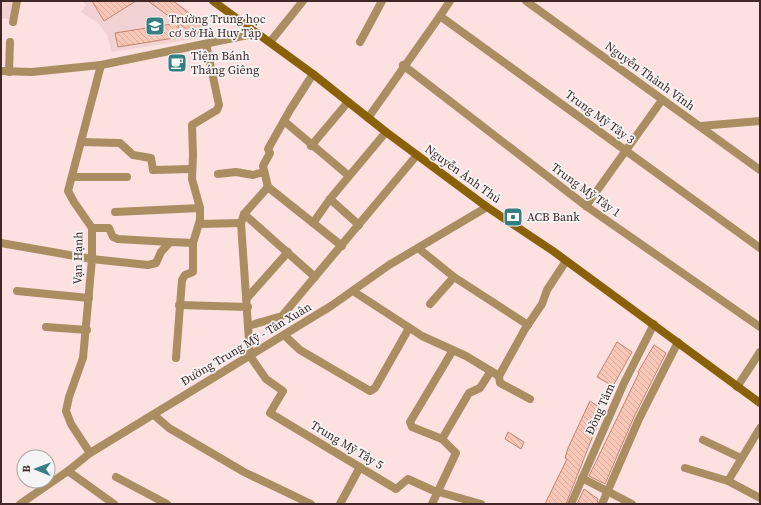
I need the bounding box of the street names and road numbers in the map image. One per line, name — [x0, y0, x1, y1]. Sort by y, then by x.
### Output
street label: Nguyễn Thành Vĩnh — [602, 38, 698, 114]
street label: Trung Mỹ Tây 3 — [562, 86, 638, 148]
street label: Nguyễn Ảnh Thủ — [422, 141, 504, 207]
street label: Trung Mỹ Tây 1 — [548, 159, 624, 221]
street label: Vạn Hạnh — [70, 231, 86, 285]
street label: Đường Trung Mỹ - Tân Xuân — [178, 299, 314, 389]
street label: Đồng Tâm — [582, 381, 619, 437]
street label: Trung Mỹ Tây 5 — [308, 417, 386, 473]

